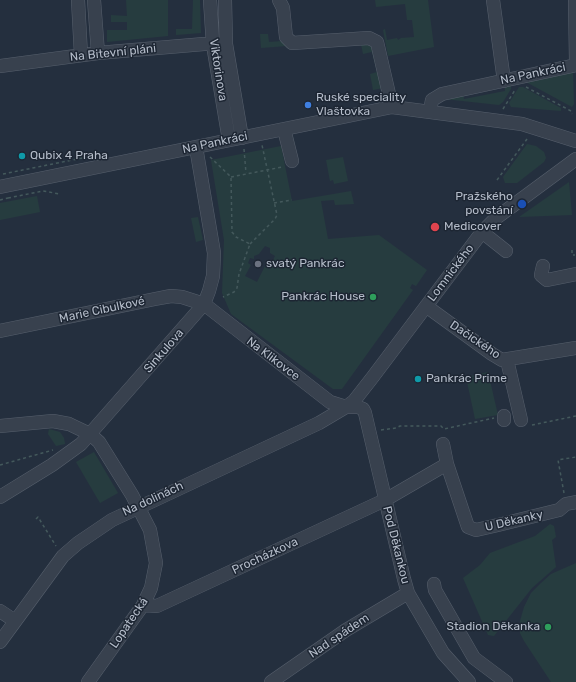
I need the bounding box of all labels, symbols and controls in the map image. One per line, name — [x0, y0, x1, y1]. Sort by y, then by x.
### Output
street label: Viktorinova — [206, 38, 230, 102]
street label: Na Bitevní pláni — [69, 41, 157, 65]
street label: Na Pankráci — [499, 60, 567, 88]
place label: Ruské speciality Vlaštovka — [316, 91, 406, 119]
marker: Ruské speciality Vlaštovka — [303, 100, 313, 110]
street label: Na Pankráci — [181, 129, 249, 157]
place label: Qubix 4 Praha — [30, 149, 108, 163]
marker: Qubix 4 Praha — [17, 151, 27, 161]
place label: Pražského povstání — [455, 190, 513, 218]
marker: Pražského povstání — [516, 198, 528, 210]
place label: Medicover — [444, 220, 501, 234]
marker: Medicover — [429, 221, 441, 233]
street label: Lomnického — [425, 242, 477, 304]
place label: svatý Pankrác — [266, 257, 345, 271]
marker: svatý Pankrác — [253, 259, 263, 269]
place label: Pankrác House — [281, 290, 365, 304]
marker: Pankrác House — [368, 292, 378, 302]
street label: Marie Cibulkové — [58, 294, 146, 326]
street label: Dačického — [447, 318, 503, 362]
street label: Sinkulova — [141, 326, 187, 376]
street label: Na Klikovce — [243, 334, 303, 384]
place label: Pankrác Prime — [426, 372, 507, 386]
marker: Pankrác Prime — [413, 374, 423, 384]
street label: Na dolinách — [120, 479, 186, 519]
street label: Pod Děkankou — [379, 505, 413, 585]
street label: U Děkanky — [484, 507, 544, 535]
street label: Procházkova — [230, 534, 300, 578]
street label: Lopatecká — [107, 595, 151, 651]
street label: Nad spádem — [306, 611, 372, 661]
place label: Stadion Děkanka — [446, 620, 540, 634]
marker: Stadion Děkanka — [543, 622, 553, 632]

